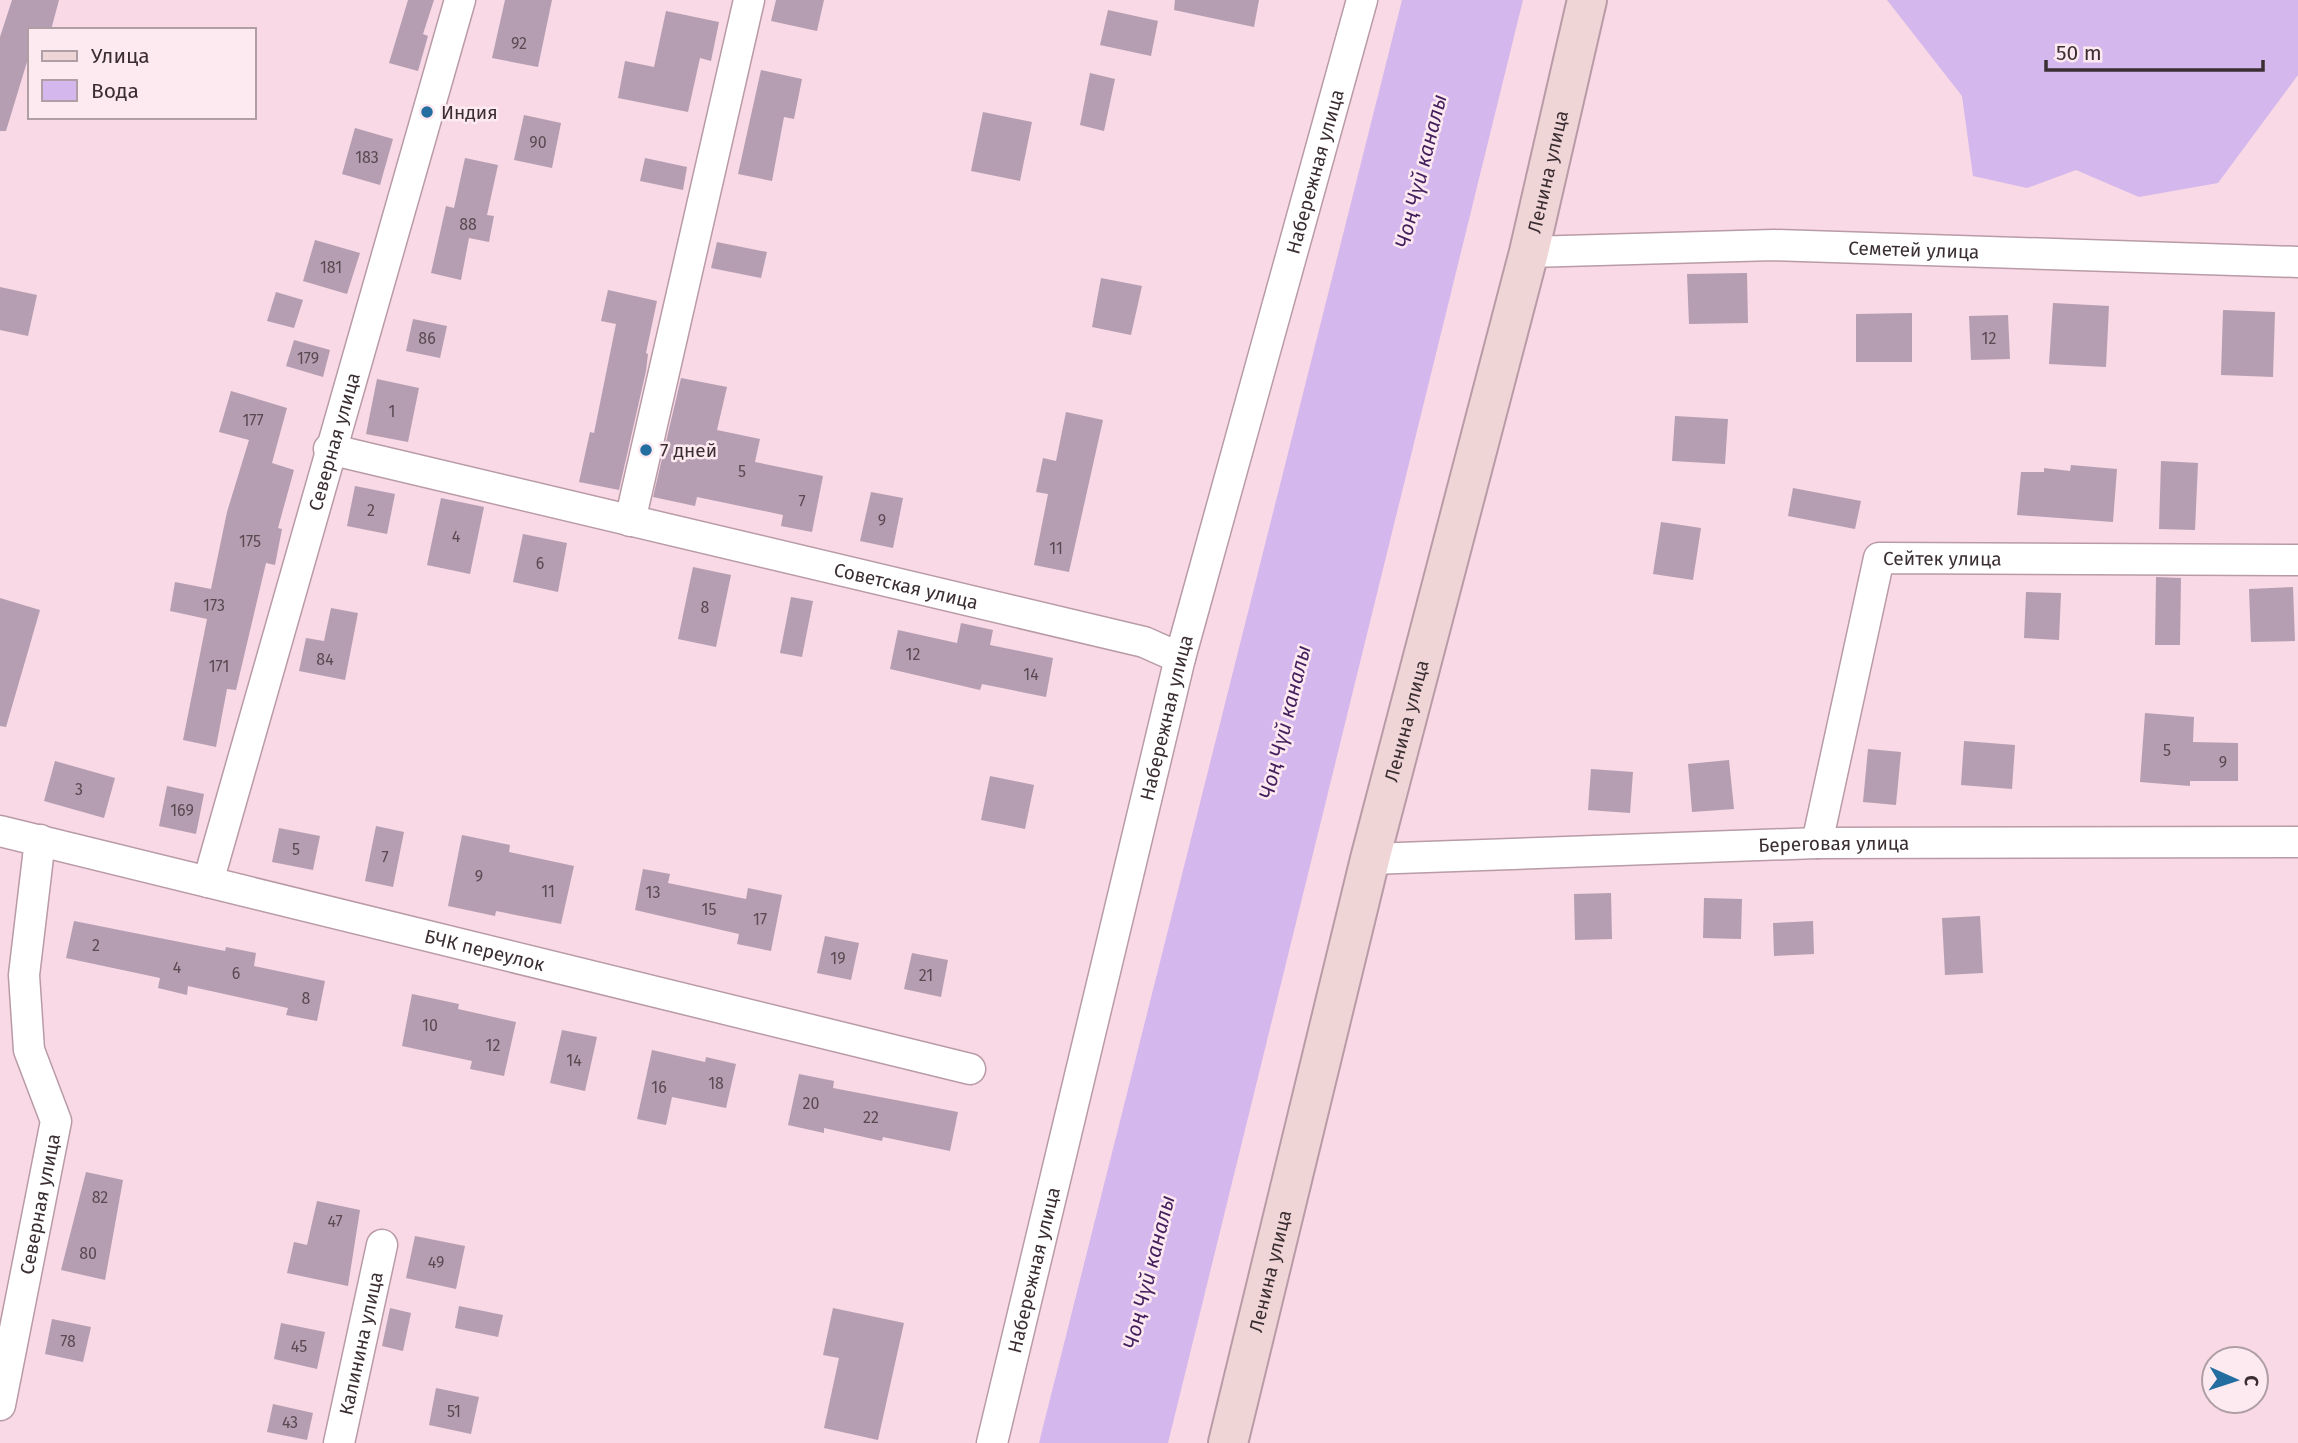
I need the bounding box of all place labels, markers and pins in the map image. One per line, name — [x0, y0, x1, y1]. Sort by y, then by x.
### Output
place label: Индия — [441, 101, 498, 124]
marker: Индия — [419, 104, 435, 120]
place label: 7 дней — [660, 439, 717, 462]
marker: 7 дней — [638, 442, 654, 458]

